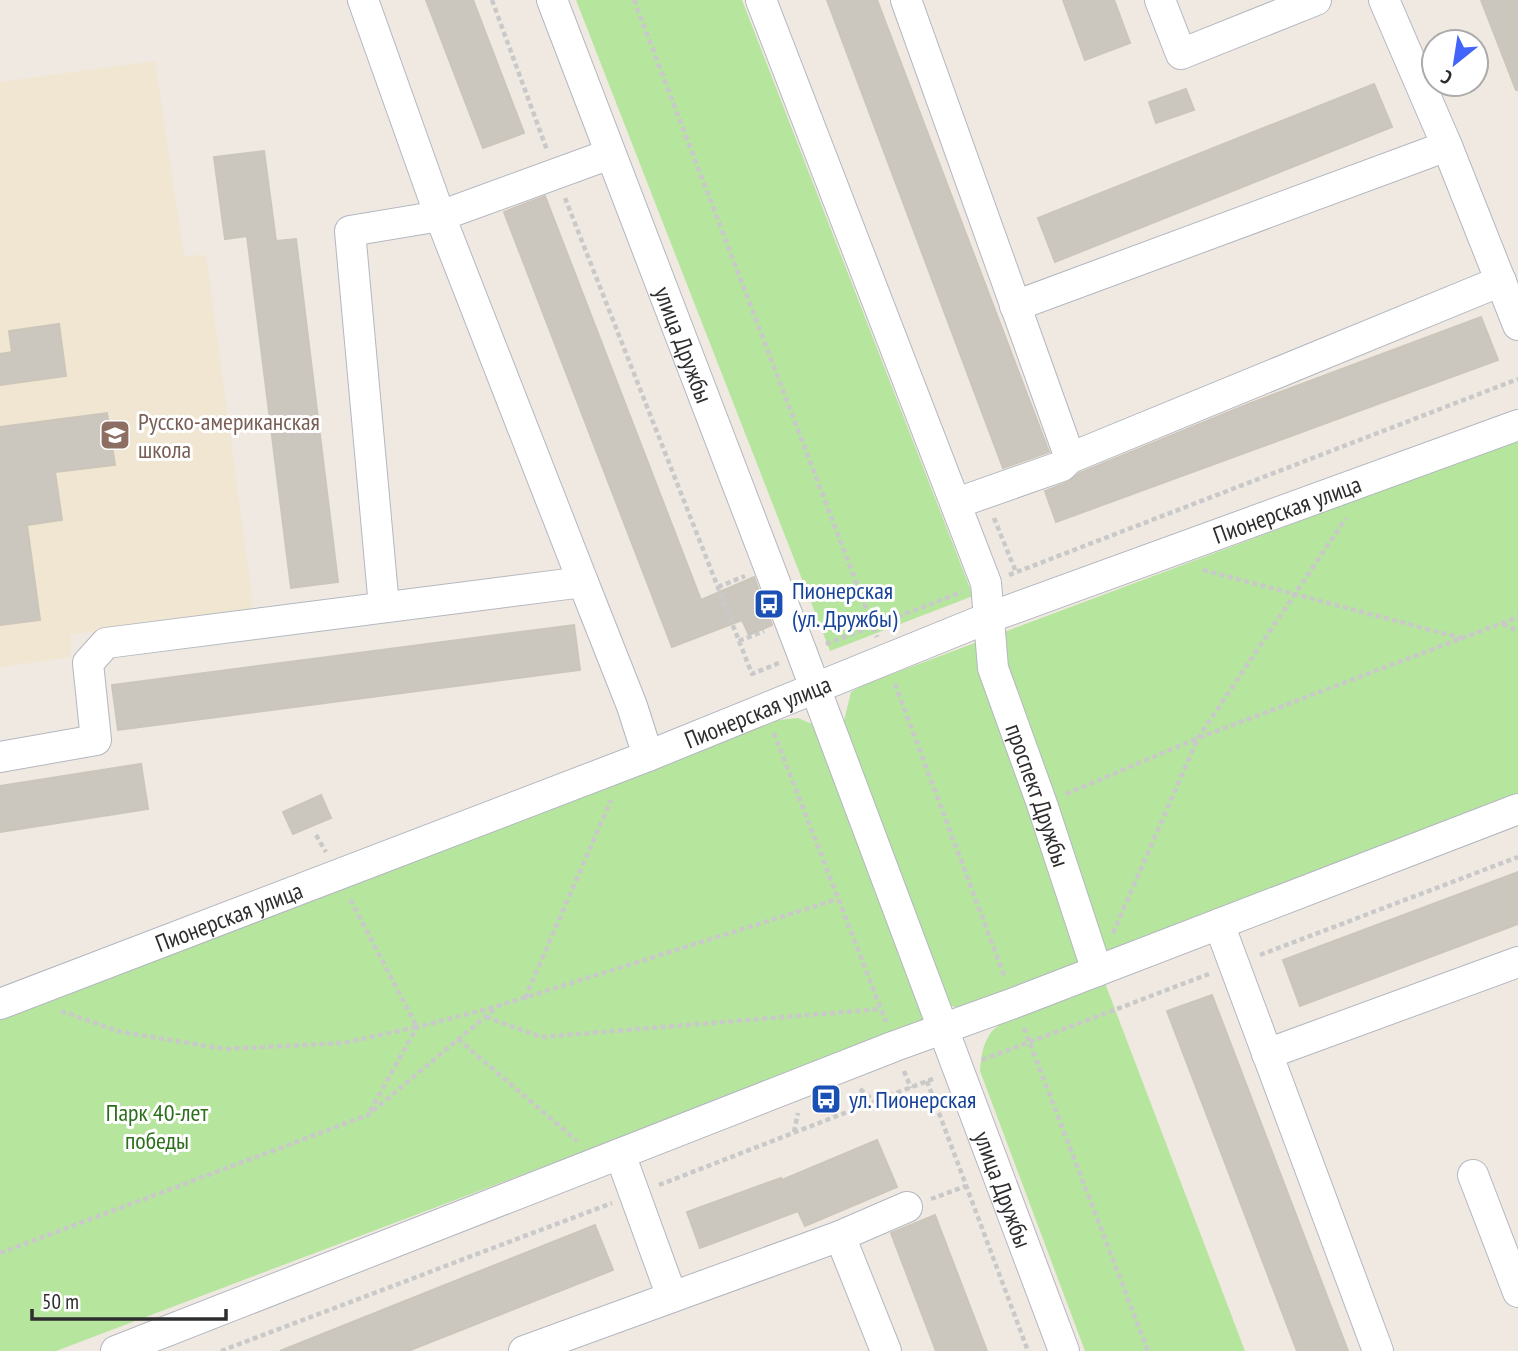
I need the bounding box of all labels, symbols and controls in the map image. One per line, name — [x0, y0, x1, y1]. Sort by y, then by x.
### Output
north arrow — [1420, 28, 1490, 98]
text: С — [1436, 65, 1456, 90]
street label: улица Дружбы — [648, 282, 720, 407]
place label: Русско-американская школа — [138, 406, 320, 465]
school or university icon: Русско-американская школа — [98, 418, 132, 452]
street label: Пионерская улица — [1209, 468, 1365, 550]
place label: Пионерская (ул. Дружбы) — [792, 575, 898, 634]
bus stop icon: Пионерская (ул. Дружбы) — [752, 587, 786, 621]
street label: Пионерская улица — [680, 668, 835, 755]
street label: проспект Дружбы — [999, 719, 1077, 871]
street label: Пионерская улица — [151, 874, 307, 959]
bus stop icon: ул. Пионерская — [809, 1082, 843, 1116]
place label: ул. Пионерская — [849, 1084, 976, 1115]
park label: Парк 40-лет победы — [106, 1097, 208, 1156]
street label: улица Дружбы — [967, 1127, 1039, 1252]
scale bar — [32, 1278, 226, 1322]
text: 50 m — [42, 1288, 79, 1315]

